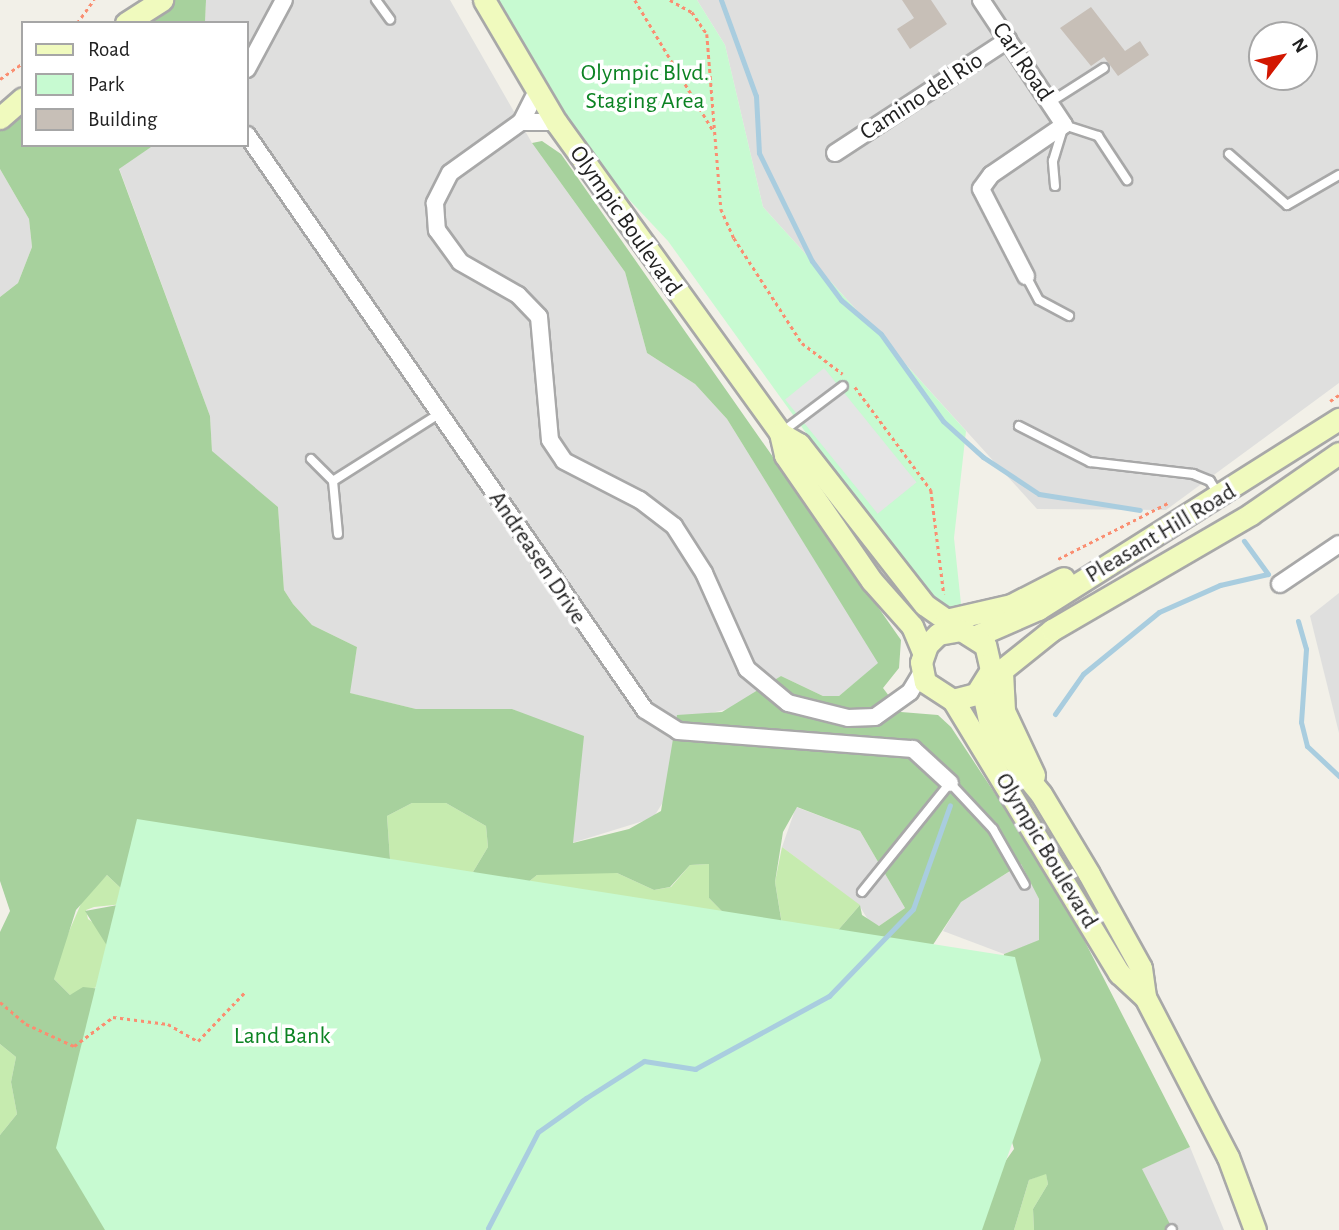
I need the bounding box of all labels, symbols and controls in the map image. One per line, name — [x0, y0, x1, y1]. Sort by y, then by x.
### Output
street label: Carl Road — [985, 17, 1059, 107]
legend — [21, 21, 248, 147]
north arrow — [1248, 21, 1318, 91]
text: N — [1288, 35, 1311, 56]
text: Road — [88, 39, 130, 60]
street label: Camino del Rio — [855, 47, 989, 147]
park label: Olympic Blvd. Staging Area — [581, 60, 709, 116]
text: Park — [88, 74, 124, 95]
text: Building — [88, 109, 157, 130]
street label: Olympic Boulevard — [563, 141, 687, 301]
street label: Pleasant Hill Road — [1081, 478, 1241, 590]
street label: Andreasen Drive — [482, 486, 592, 630]
street label: Olympic Boulevard — [988, 768, 1104, 934]
park label: Land Bank — [234, 1023, 330, 1051]

